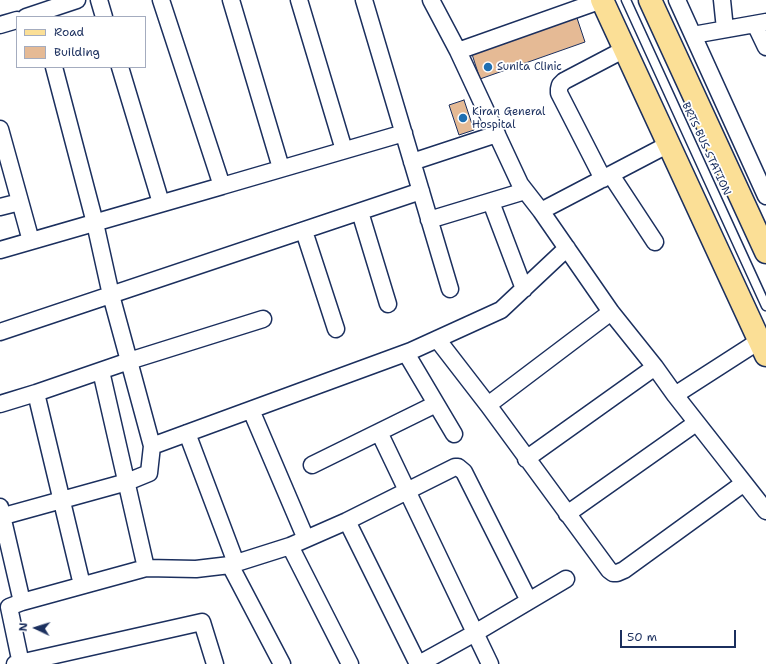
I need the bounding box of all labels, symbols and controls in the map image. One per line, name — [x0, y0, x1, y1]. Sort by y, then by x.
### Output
legend — [16, 16, 146, 68]
text: Road — [54, 24, 84, 40]
text: Building — [54, 44, 100, 60]
place label: Sunita Clinic — [497, 60, 562, 74]
marker: Sunita Clinic — [482, 61, 494, 73]
street label: BRTS BUS STATION — [679, 100, 733, 198]
place label: Kiran General Hospital — [472, 105, 545, 131]
marker: Kiran General Hospital — [457, 112, 469, 124]
north arrow — [16, 608, 56, 648]
text: N — [16, 622, 31, 632]
scale bar — [622, 622, 738, 648]
text: 50 m — [627, 629, 657, 645]

